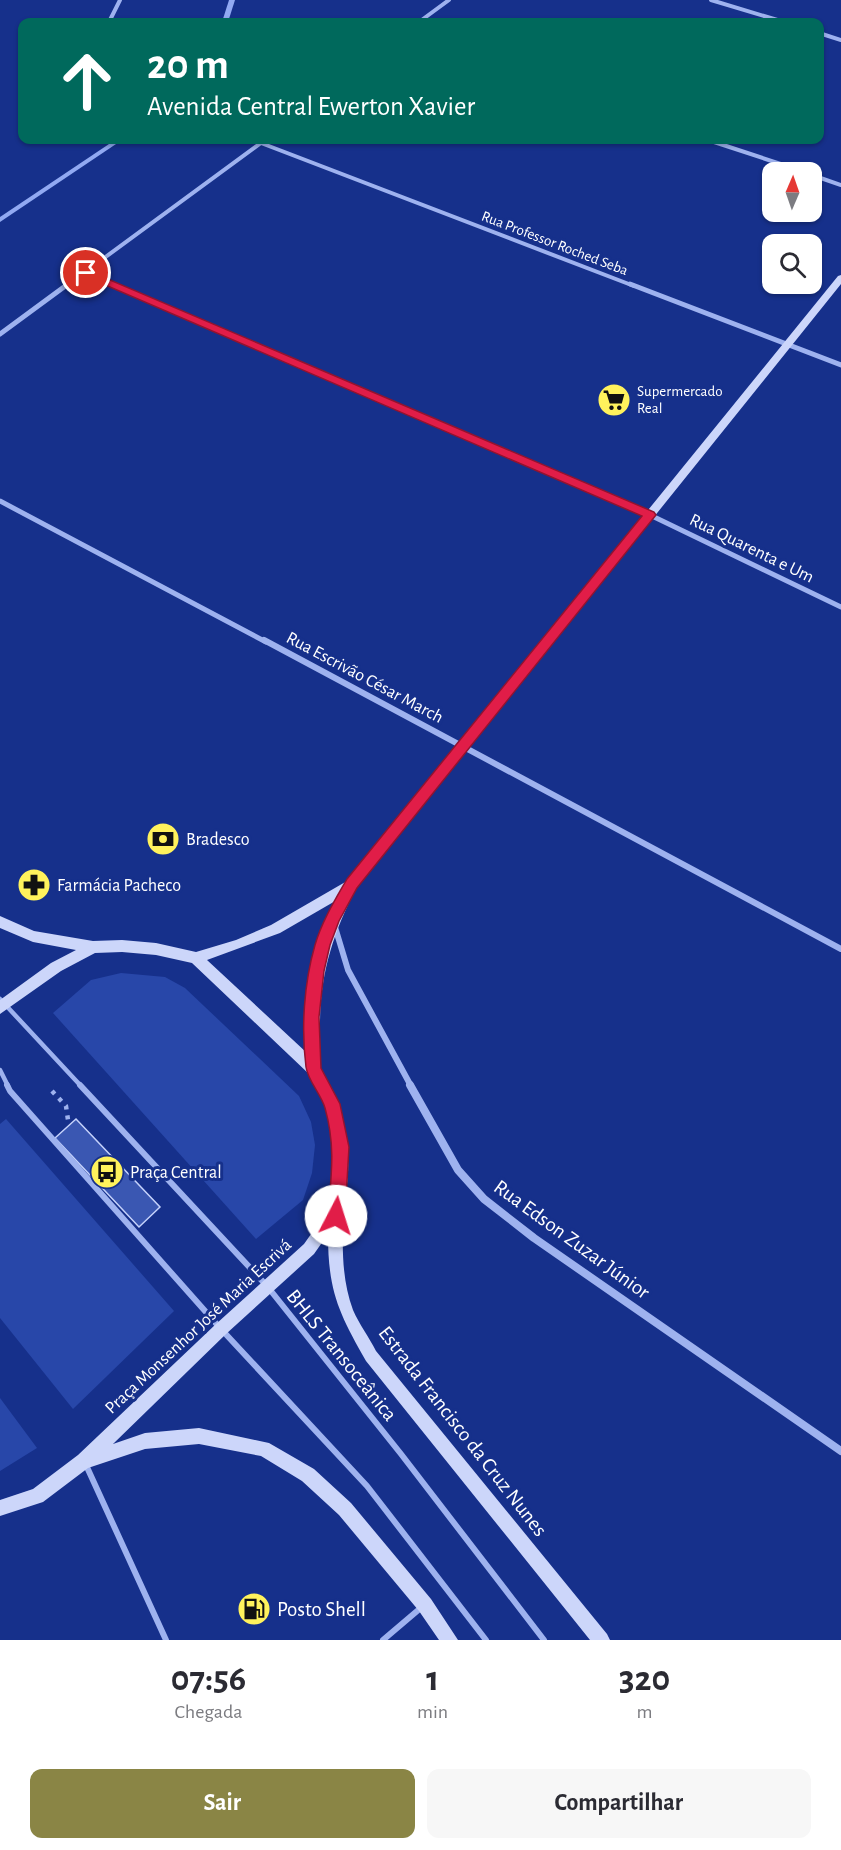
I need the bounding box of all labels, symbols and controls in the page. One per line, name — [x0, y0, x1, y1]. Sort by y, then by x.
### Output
icon: ahead — [48, 42, 126, 120]
text: 20 m — [147, 44, 229, 86]
text: Avenida Central Ewerton Xavier — [147, 93, 475, 120]
north arrow — [762, 162, 822, 222]
map controls — [762, 162, 822, 294]
street label: Rua Professor Roched Seba — [479, 209, 630, 278]
button: search — [762, 234, 822, 294]
pin — [60, 247, 111, 298]
icon: arrive — [69, 256, 102, 289]
supermarket icon: Supermercado Real — [596, 382, 632, 418]
place label: Supermercado Real — [637, 384, 723, 416]
street label: Rua Quarenta e Um — [687, 511, 817, 587]
street label: Rua Escrivão César March — [283, 629, 446, 727]
bank icon: Bradesco — [145, 821, 181, 857]
place label: Bradesco — [186, 831, 250, 849]
pharmacy icon: Farmácia Pacheco — [16, 867, 52, 903]
place label: Farmácia Pacheco — [57, 877, 181, 895]
bus stop icon: Praça Central — [89, 1154, 125, 1190]
place label: Praça Central — [130, 1164, 222, 1182]
street label: Rua Edson Zuzar Júnior — [490, 1176, 654, 1303]
position arrow — [304, 1184, 368, 1248]
street label: Praça Monsenhor José Maria Escrivá — [102, 1236, 295, 1418]
street label: BHLS Transoceânica — [282, 1286, 401, 1425]
street label: Estrada Francisco da Cruz Nunes — [374, 1322, 551, 1540]
fuel station icon: Posto Shell — [236, 1591, 272, 1627]
place label: Posto Shell — [277, 1599, 366, 1620]
text: 07:56 — [171, 1661, 246, 1697]
text: 1 — [426, 1661, 439, 1697]
text: 320 — [619, 1661, 670, 1697]
text: Chegada — [174, 1702, 243, 1722]
text: min — [417, 1702, 448, 1722]
text: m — [637, 1702, 653, 1722]
button: Sair — [30, 1769, 415, 1838]
button: Compartilhar — [427, 1769, 811, 1838]

